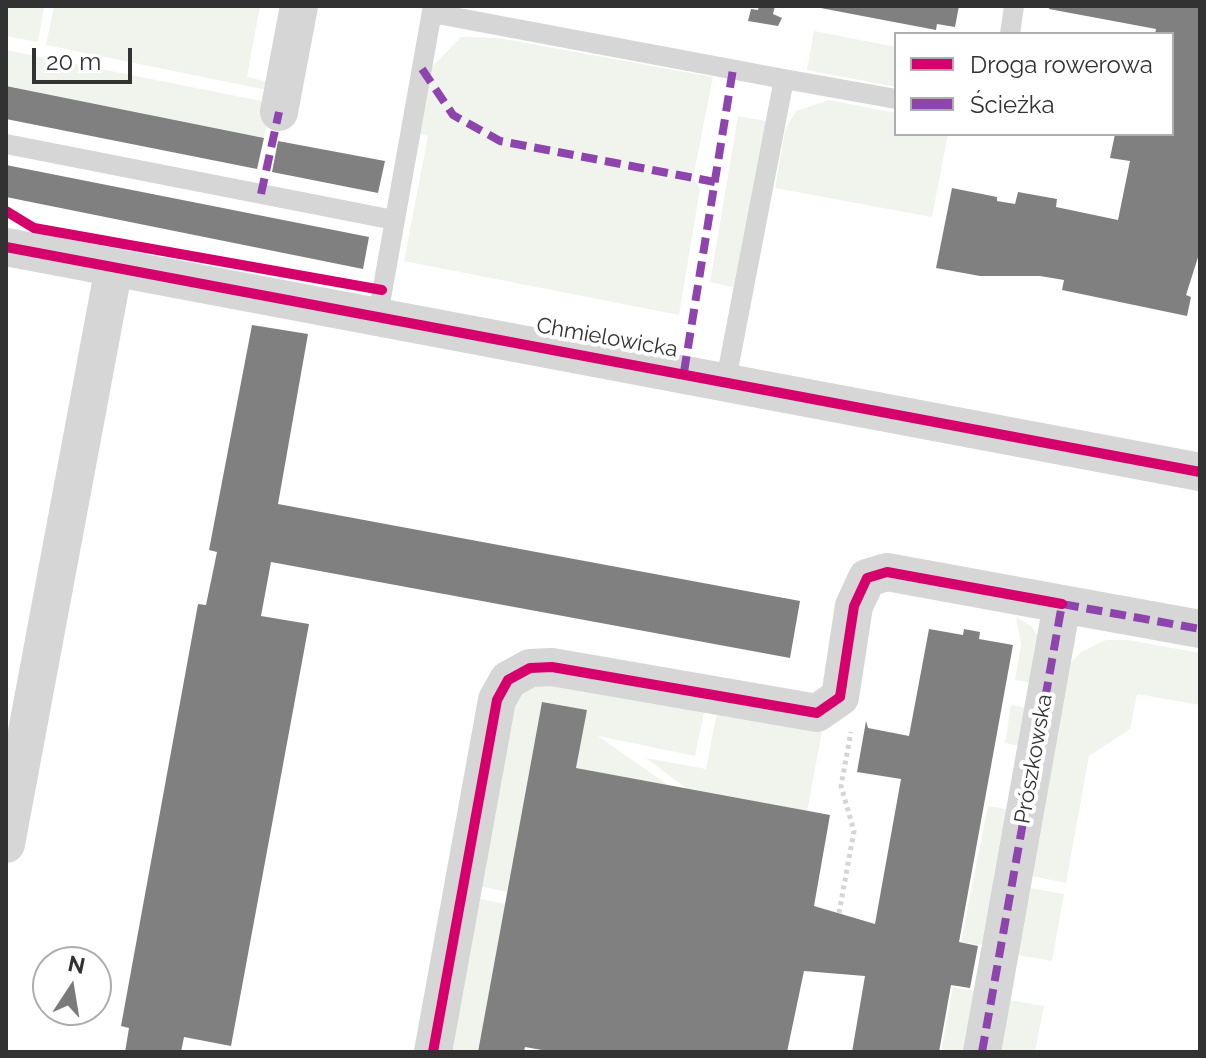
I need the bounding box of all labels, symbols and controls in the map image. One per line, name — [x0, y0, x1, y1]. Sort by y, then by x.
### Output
scale bar — [36, 32, 136, 82]
legend — [894, 32, 1174, 136]
text: 20 m — [46, 47, 101, 76]
text: Droga rowerowa — [970, 50, 1153, 79]
text: Ścieżka — [970, 90, 1054, 119]
street label: Chmielowicka — [534, 313, 680, 363]
street label: Prószkowska — [1010, 692, 1058, 826]
north arrow — [32, 946, 112, 1026]
text: N — [66, 950, 87, 979]

